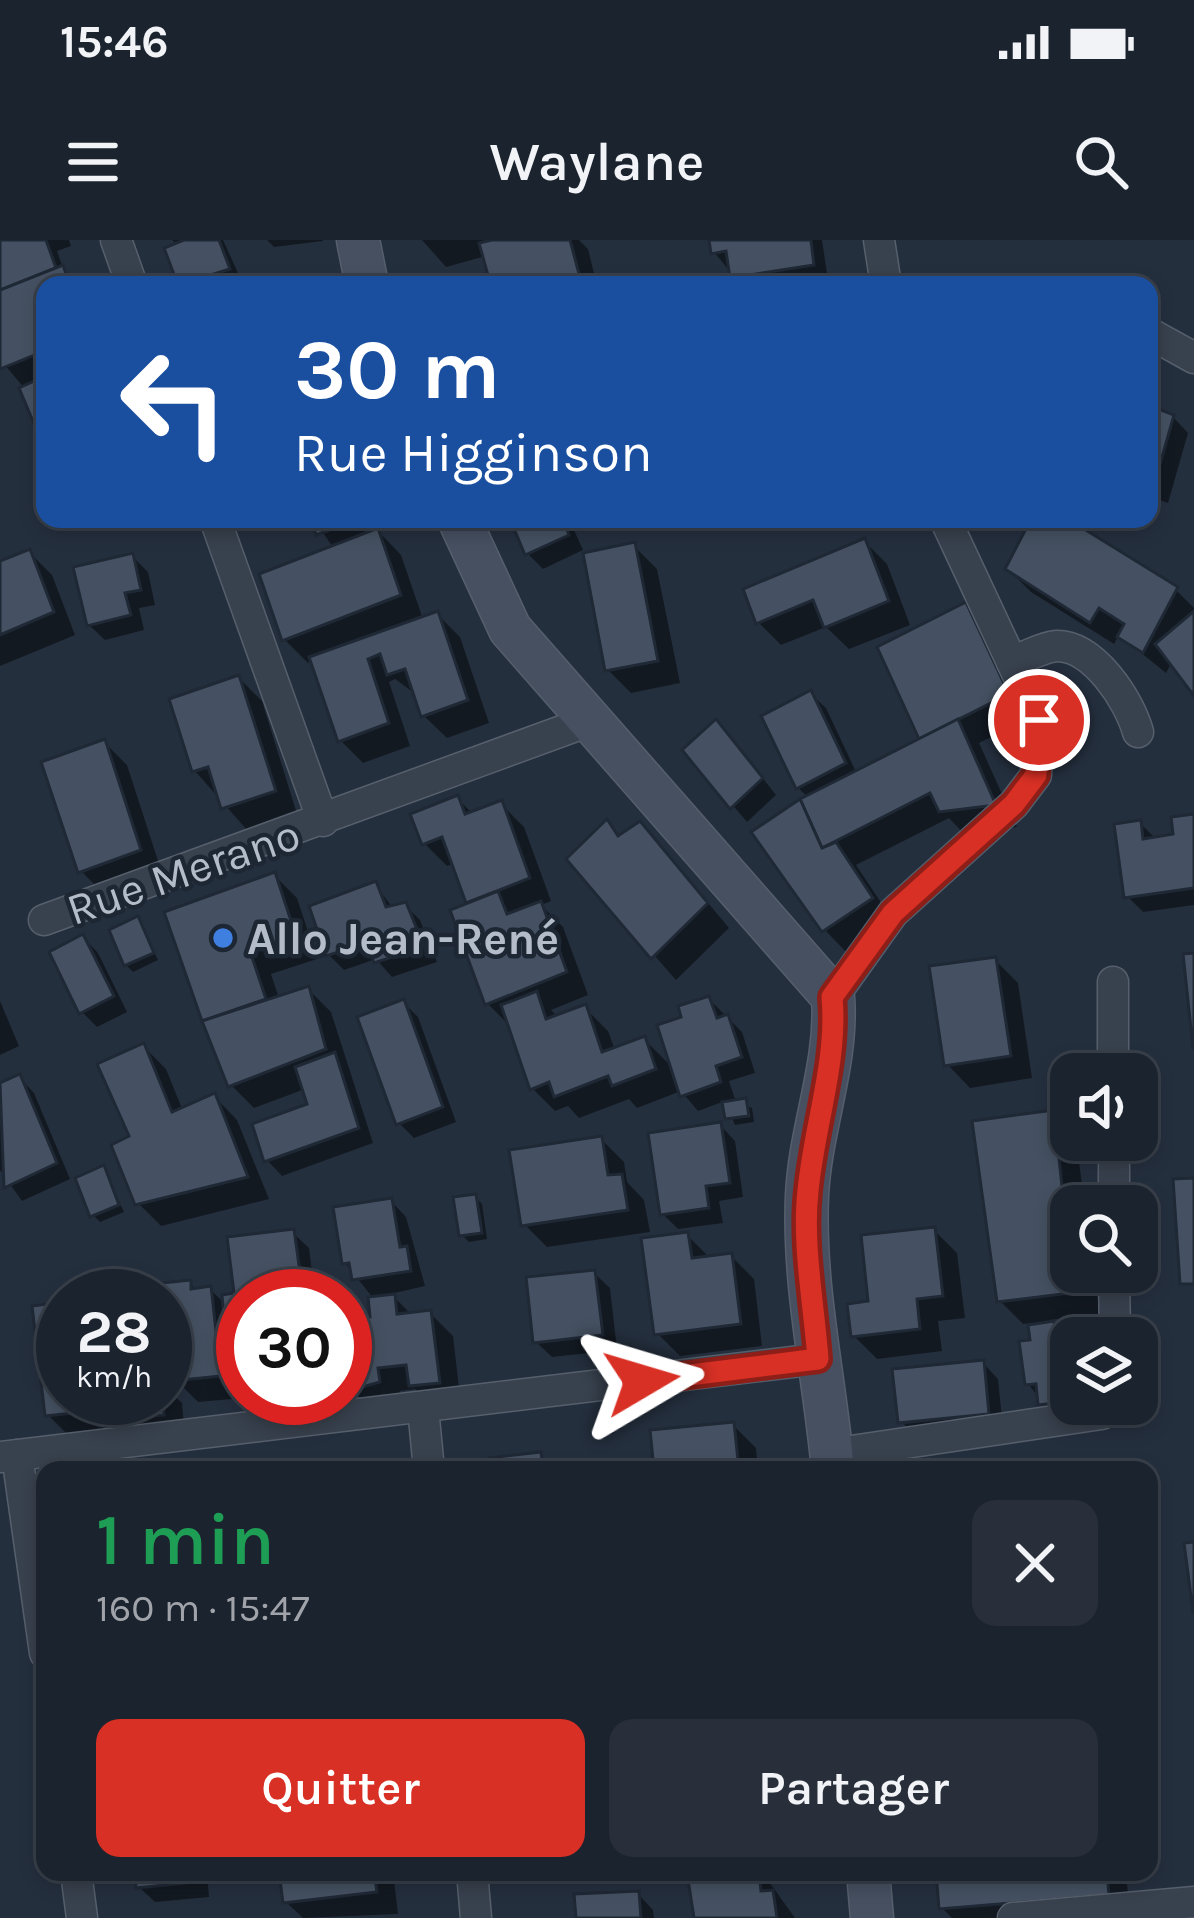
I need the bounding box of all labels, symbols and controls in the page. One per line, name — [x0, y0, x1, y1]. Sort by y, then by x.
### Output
text: 15:46 — [60, 16, 168, 68]
icon: menu — [60, 129, 126, 195]
icon: search — [1068, 129, 1134, 195]
text: Waylane — [490, 130, 704, 194]
text: 30 m — [294, 321, 500, 419]
icon: left — [96, 324, 252, 480]
text: Rue Higginson — [294, 421, 653, 485]
pin — [988, 669, 1090, 771]
icon: arrive — [1006, 687, 1072, 753]
street label: Rue Merano — [60, 808, 306, 936]
place label: Allo Jean-René — [247, 913, 559, 965]
marker: Allo Jean-René — [210, 925, 236, 951]
map controls — [1050, 1053, 1158, 1425]
button: sound — [1050, 1053, 1158, 1161]
button: search — [1050, 1185, 1158, 1293]
speed limit sign: 30 — [216, 1269, 372, 1425]
text: 28 — [76, 1297, 152, 1367]
button: layers — [1050, 1317, 1158, 1425]
position arrow — [579, 1318, 705, 1444]
text: km/h — [76, 1359, 152, 1395]
text: 1 min — [96, 1498, 275, 1582]
button: close — [972, 1500, 1098, 1626]
text: 160 m · 15:47 — [96, 1585, 310, 1631]
button: Quitter — [96, 1719, 585, 1857]
button: Partager — [609, 1719, 1098, 1857]

